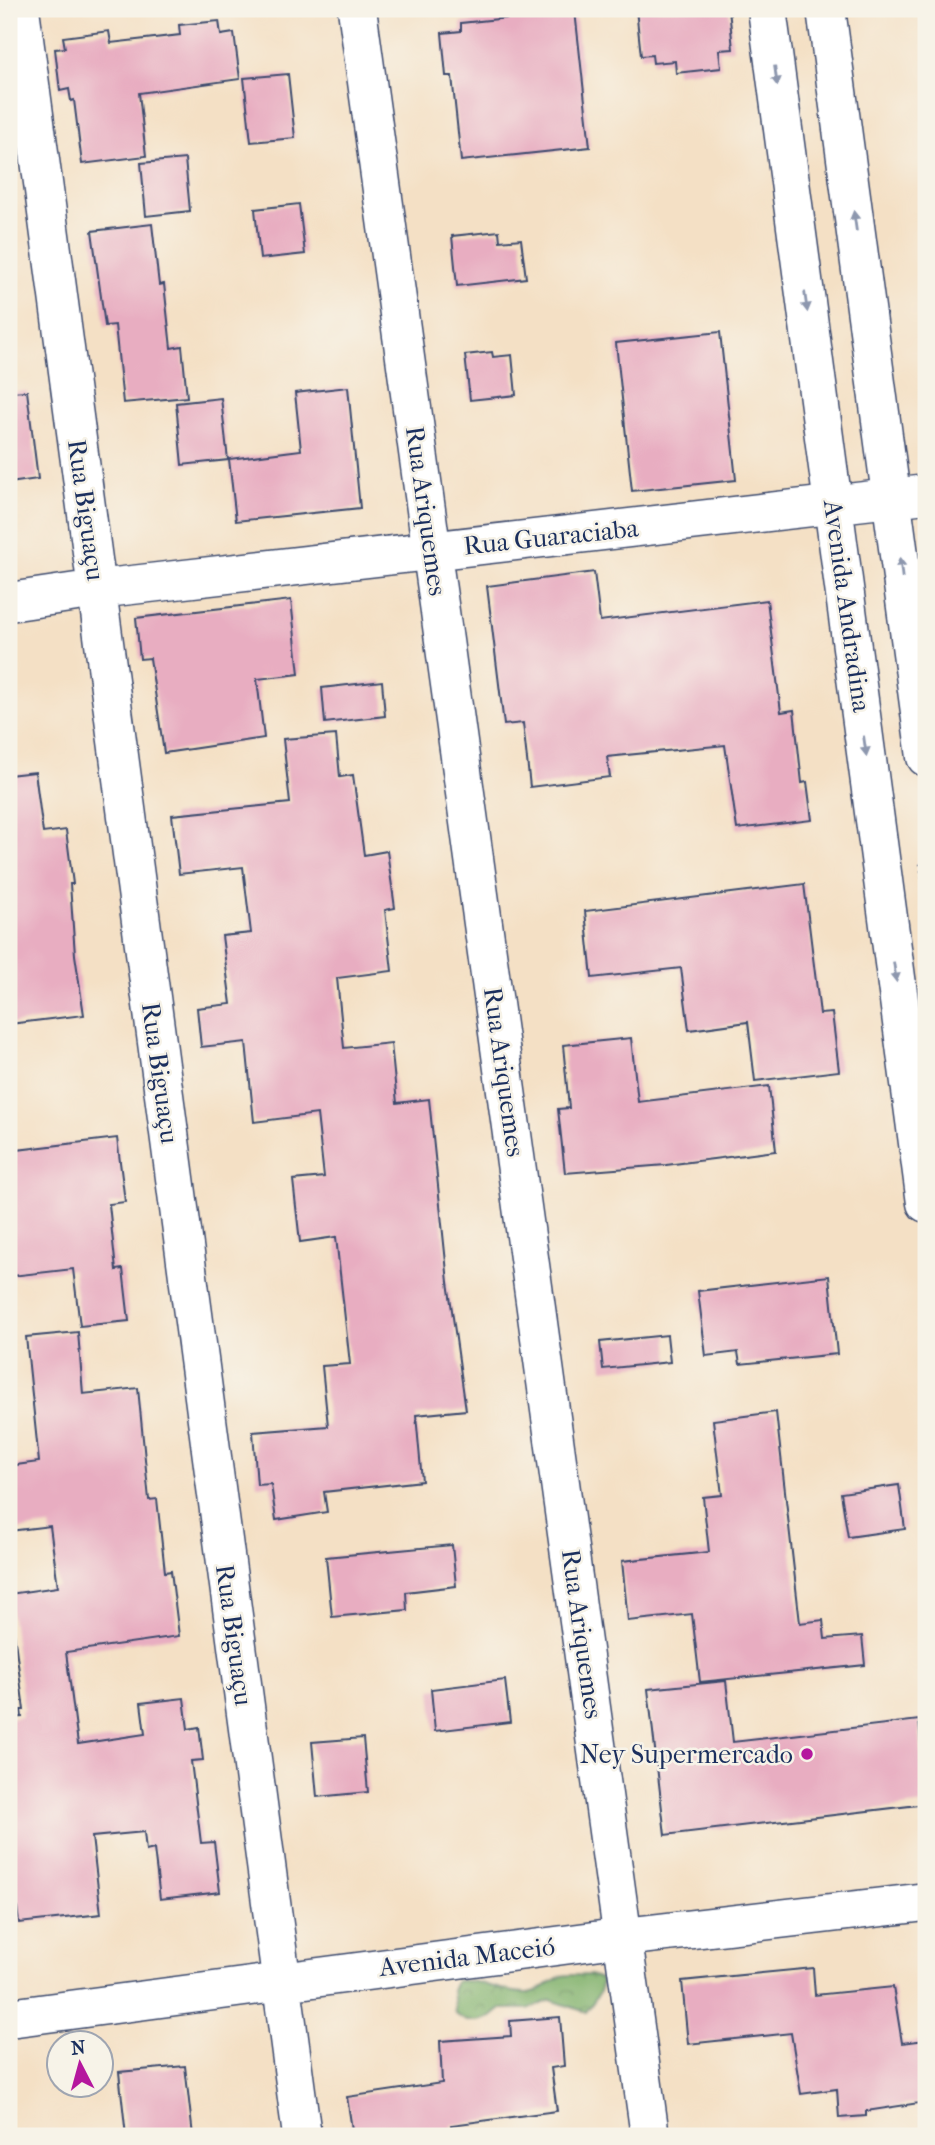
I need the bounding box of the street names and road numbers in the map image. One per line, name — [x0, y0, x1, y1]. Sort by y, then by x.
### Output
street label: Rua Ariquemes — [399, 424, 453, 598]
street label: Rua Biguaçu — [61, 437, 111, 583]
street label: Avenida Andradina — [817, 497, 877, 715]
street label: Rua Guaraciaba — [462, 512, 641, 562]
street label: Rua Ariquemes — [477, 985, 531, 1159]
street label: Rua Biguaçu — [135, 1000, 185, 1146]
street label: Rua Ariquemes — [555, 1547, 609, 1721]
street label: Rua Biguaçu — [209, 1562, 259, 1708]
street label: Avenida Maceió — [376, 1931, 557, 1983]

